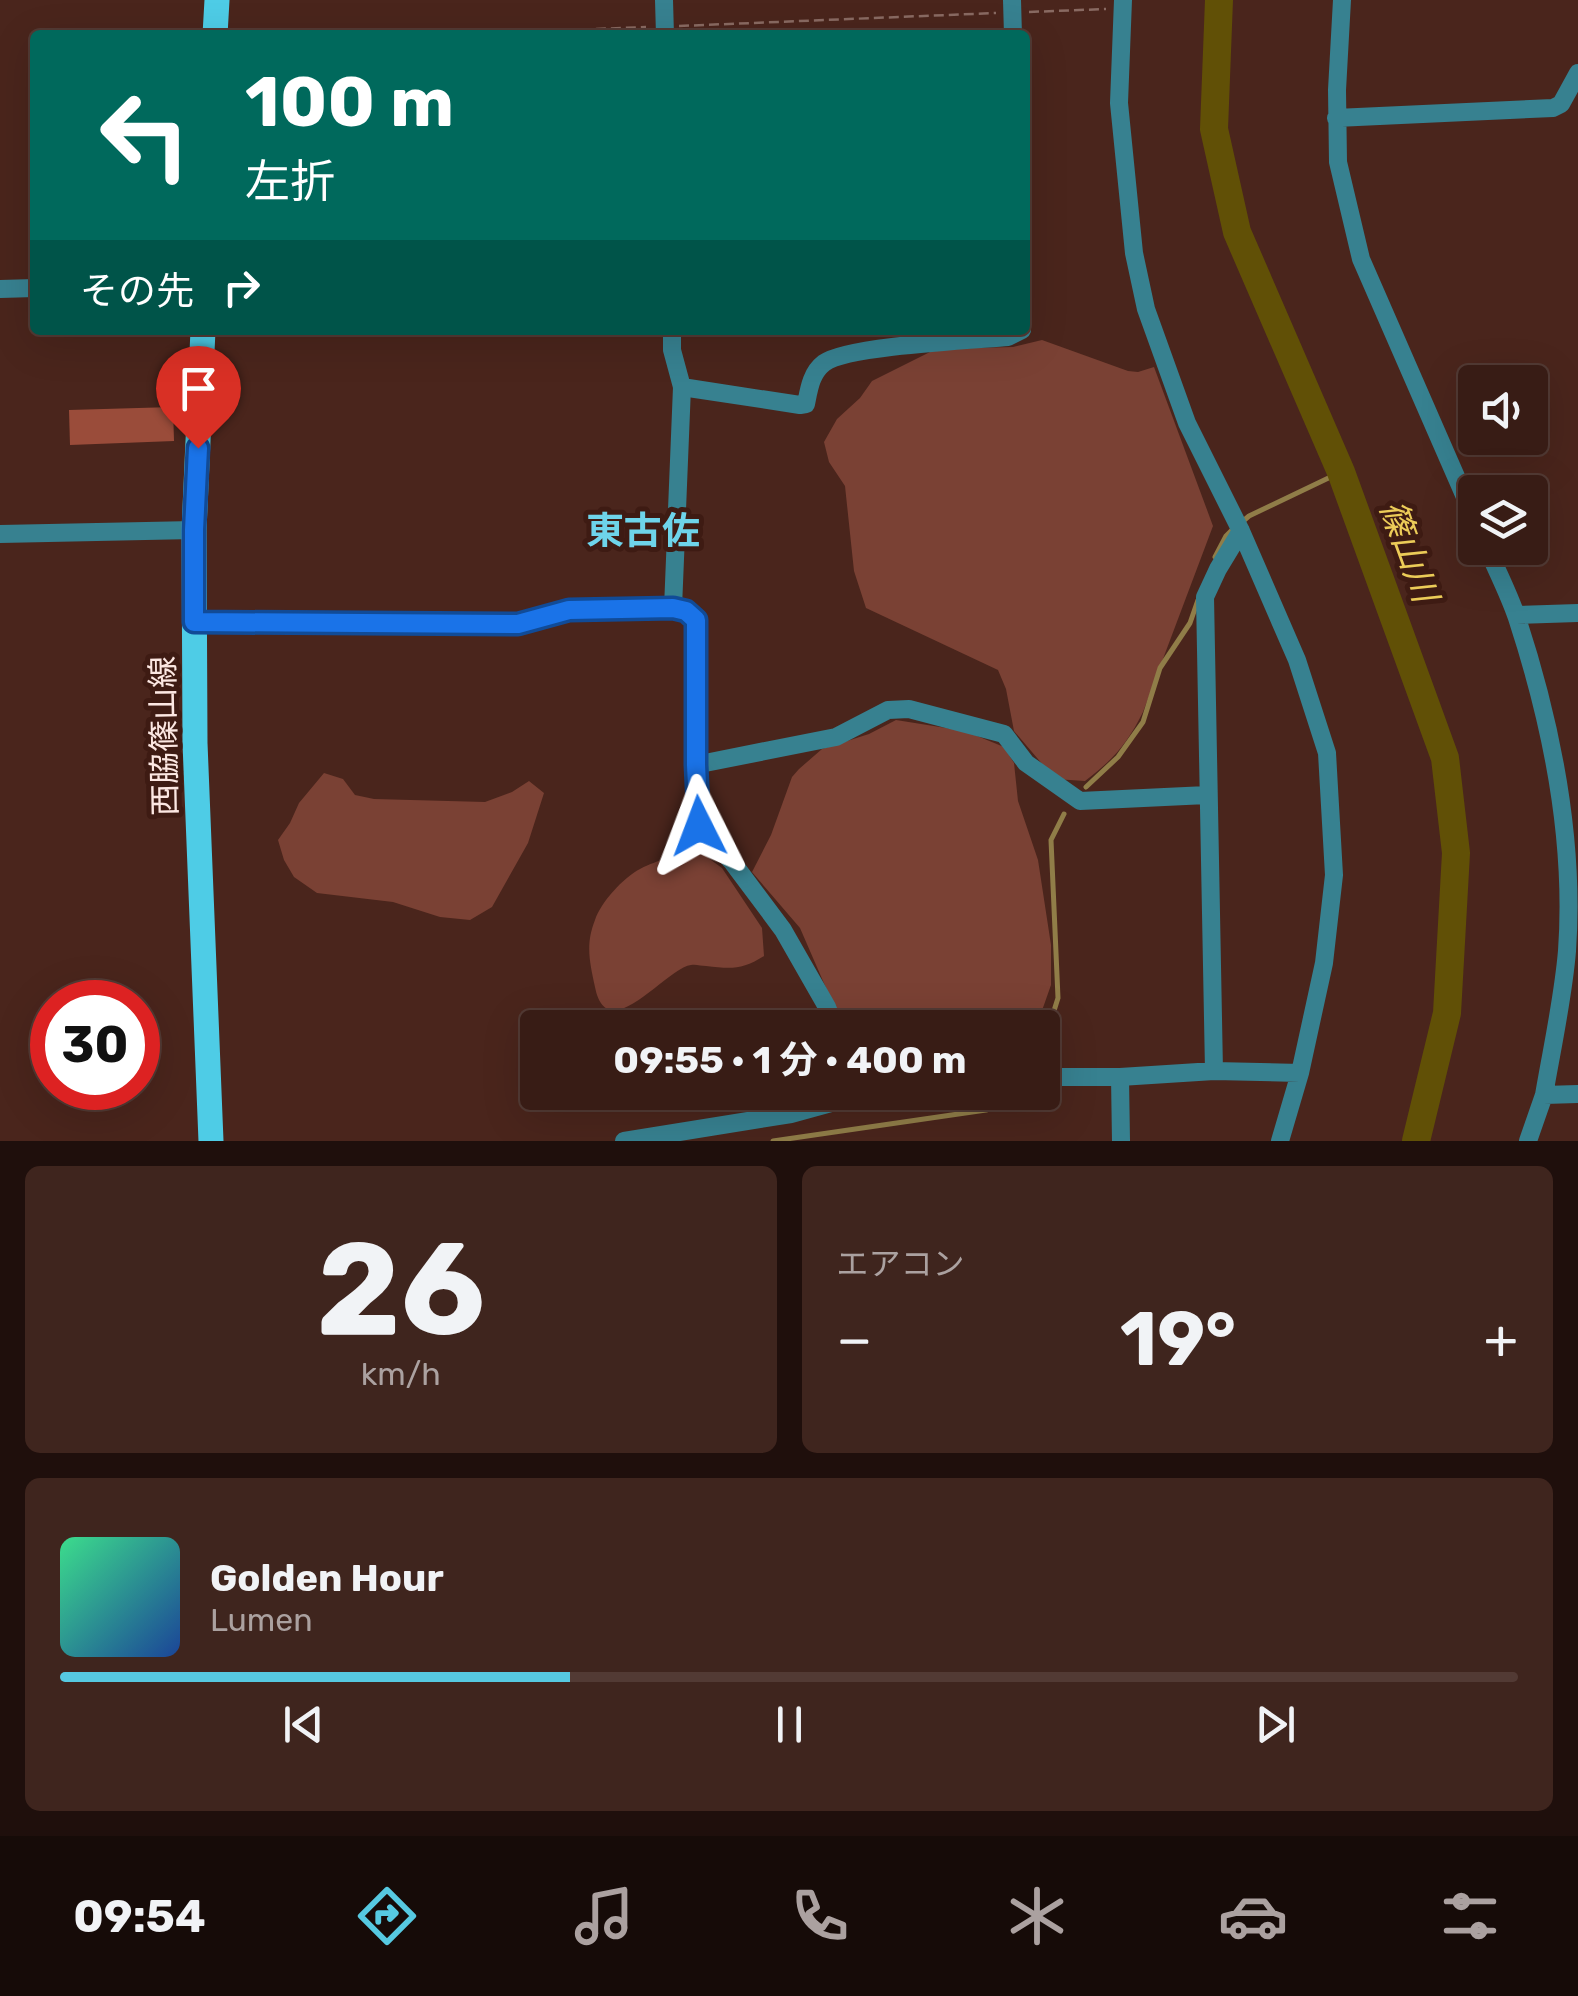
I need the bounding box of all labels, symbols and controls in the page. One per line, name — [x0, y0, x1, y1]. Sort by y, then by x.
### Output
text: 100 m — [245, 61, 454, 144]
icon: left — [80, 70, 210, 200]
text: 左折 — [245, 155, 335, 208]
icon: right — [214, 260, 269, 315]
text: その先 — [80, 268, 194, 314]
pin — [156, 346, 241, 449]
icon: arrive — [171, 361, 226, 416]
map controls — [1458, 365, 1548, 565]
button: sound — [1458, 365, 1548, 455]
button: layers — [1458, 475, 1548, 565]
water label: 篠山川 — [1371, 494, 1448, 611]
district label: 東古佐 — [586, 508, 700, 554]
street label: 西脇篠山線 — [144, 656, 184, 816]
position arrow — [647, 774, 751, 878]
speed limit sign: 30 — [30, 980, 160, 1110]
text: 09:55 · 1 分 · 400 m — [613, 1037, 967, 1083]
text: 26 — [316, 1212, 485, 1367]
text: エアコン — [837, 1245, 965, 1283]
text: 19° — [1120, 1295, 1236, 1384]
text: − — [837, 1307, 872, 1372]
text: + — [1484, 1307, 1518, 1372]
text: km/h — [361, 1355, 441, 1393]
text: Golden Hour — [210, 1555, 444, 1601]
text: Lumen — [210, 1601, 313, 1639]
icon: previous — [276, 1697, 331, 1752]
icon: pause — [762, 1697, 817, 1752]
icon: next — [1248, 1697, 1303, 1752]
icon: directions — [352, 1881, 422, 1951]
icon: music — [569, 1881, 639, 1951]
icon: phone — [785, 1881, 855, 1951]
icon: climate — [1002, 1881, 1072, 1951]
icon: car — [1218, 1881, 1288, 1951]
icon: filters — [1435, 1881, 1505, 1951]
text: 09:54 — [73, 1890, 206, 1943]

